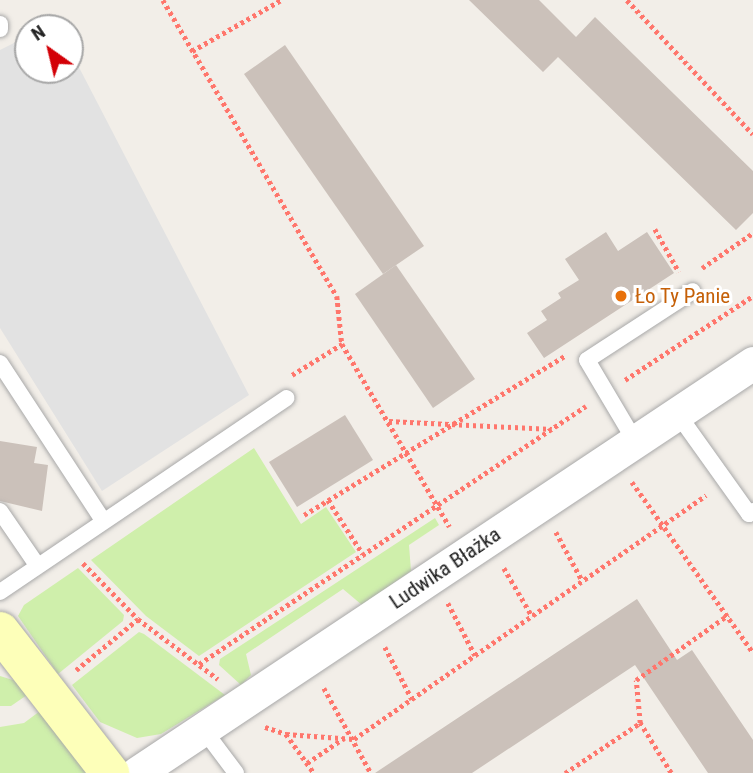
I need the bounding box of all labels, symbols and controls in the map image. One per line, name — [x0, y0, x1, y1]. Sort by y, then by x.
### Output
north arrow — [14, 14, 84, 84]
text: N — [27, 20, 49, 46]
place label: Ło Ty Panie — [635, 283, 731, 309]
marker: Ło Ty Panie — [613, 288, 629, 304]
street label: Ludwika Błażka — [385, 522, 505, 614]

